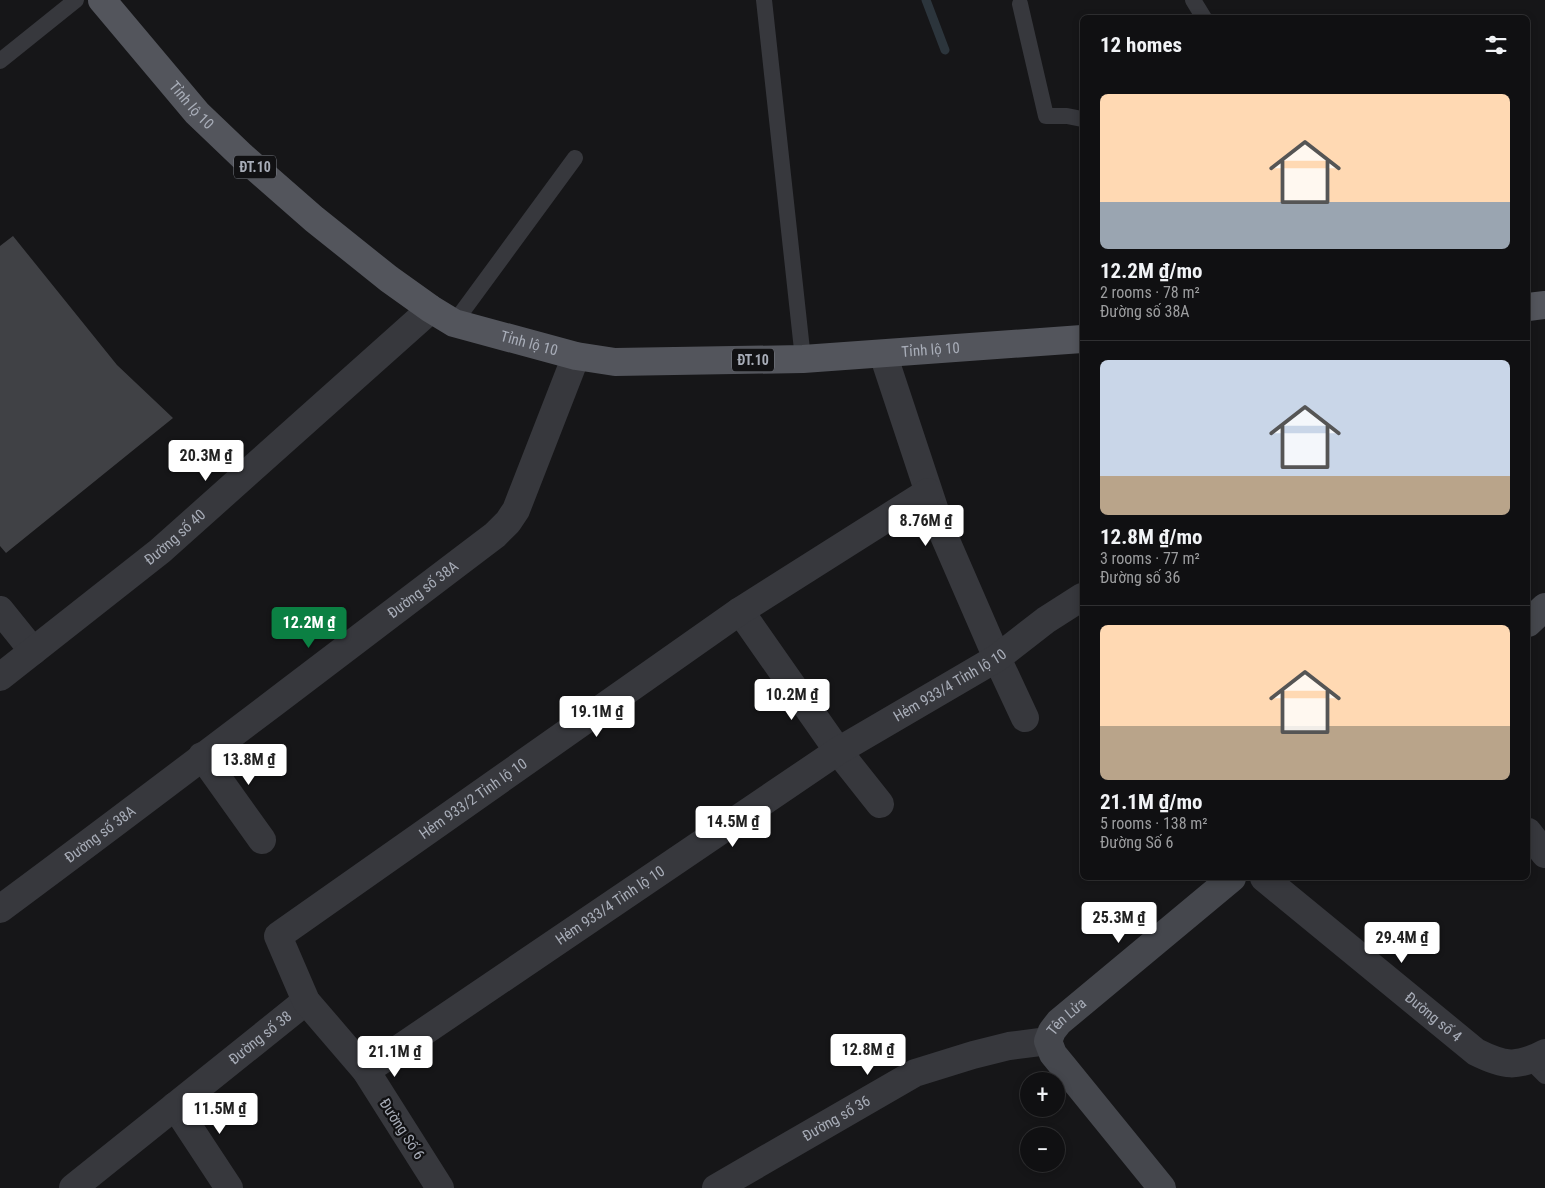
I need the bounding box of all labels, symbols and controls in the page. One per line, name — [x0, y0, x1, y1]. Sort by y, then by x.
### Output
icon: filters — [1482, 31, 1510, 59]
text: 12 homes — [1100, 33, 1182, 57]
street label: Tỉnh lộ 10 — [165, 77, 217, 133]
icon: home — [1260, 127, 1350, 217]
road number: ĐT.10 — [234, 156, 276, 178]
text: 12.2M ₫/mo — [1100, 259, 1202, 283]
text: 2 rooms · 78 m² — [1100, 283, 1200, 302]
text: Đường số 38A — [1100, 302, 1190, 321]
street label: Tỉnh lộ 10 — [499, 327, 560, 360]
street label: Tỉnh lộ 10 — [901, 339, 961, 361]
road number: ĐT.10 — [732, 348, 774, 372]
icon: home — [1260, 392, 1350, 482]
pin: 20.3M ₫ — [160, 440, 252, 482]
text: 20.3M ₫ — [180, 446, 232, 465]
pin: 8.76M ₫ — [880, 504, 972, 547]
street label: Đường số 40 — [141, 506, 209, 569]
text: 8.76M ₫ — [900, 511, 952, 530]
text: 12.8M ₫/mo — [1100, 525, 1202, 549]
text: 3 rooms · 77 m² — [1100, 549, 1200, 568]
street label: Đường số 38A — [384, 557, 462, 622]
text: Đường số 36 — [1100, 568, 1180, 587]
pin: 12.2M ₫ — [263, 606, 355, 649]
text: 12.2M ₫ — [283, 613, 335, 632]
street label: Hẻm 933/4 Tỉnh lộ 10 — [890, 645, 1010, 726]
icon: home — [1260, 657, 1350, 747]
pin: 10.2M ₫ — [746, 678, 838, 721]
text: 10.2M ₫ — [766, 685, 818, 704]
pin: 19.1M ₫ — [551, 696, 643, 738]
text: 19.1M ₫ — [571, 702, 623, 721]
pin: 13.8M ₫ — [203, 744, 295, 786]
text: 13.8M ₫ — [223, 750, 275, 769]
street label: Hẻm 933/2 Tỉnh lộ 10 — [416, 755, 531, 843]
text: 21.1M ₫/mo — [1100, 790, 1202, 814]
street label: Đường số 38A — [61, 802, 139, 867]
pin: 14.5M ₫ — [687, 806, 779, 848]
text: 14.5M ₫ — [707, 812, 759, 831]
text: 5 rooms · 138 m² — [1100, 814, 1208, 833]
text: Đường Số 6 — [1100, 833, 1173, 852]
street label: Hẻm 933/4 Tỉnh lộ 10 — [552, 862, 668, 949]
pin: 25.3M ₫ — [1073, 902, 1165, 944]
text: 25.3M ₫ — [1093, 908, 1145, 927]
pin: 29.4M ₫ — [1356, 922, 1448, 964]
text: 29.4M ₫ — [1376, 928, 1428, 947]
street label: Đường số 4 — [1401, 988, 1465, 1045]
street label: Tên Lửa — [1043, 994, 1090, 1039]
street label: Đường số 38 — [225, 1007, 295, 1068]
pin: 12.8M ₫ — [822, 1034, 914, 1076]
pin: 21.1M ₫ — [349, 1036, 441, 1078]
text: 12.8M ₫ — [842, 1040, 894, 1059]
text: 21.1M ₫ — [369, 1042, 421, 1061]
map controls — [1020, 1072, 1065, 1172]
button: + — [1020, 1072, 1065, 1117]
pin: 11.5M ₫ — [174, 1092, 266, 1135]
street label: Đường số 36 — [799, 1092, 873, 1145]
street label: Đường Số 6 — [376, 1095, 428, 1163]
text: 11.5M ₫ — [194, 1099, 246, 1118]
button: − — [1020, 1127, 1065, 1172]

